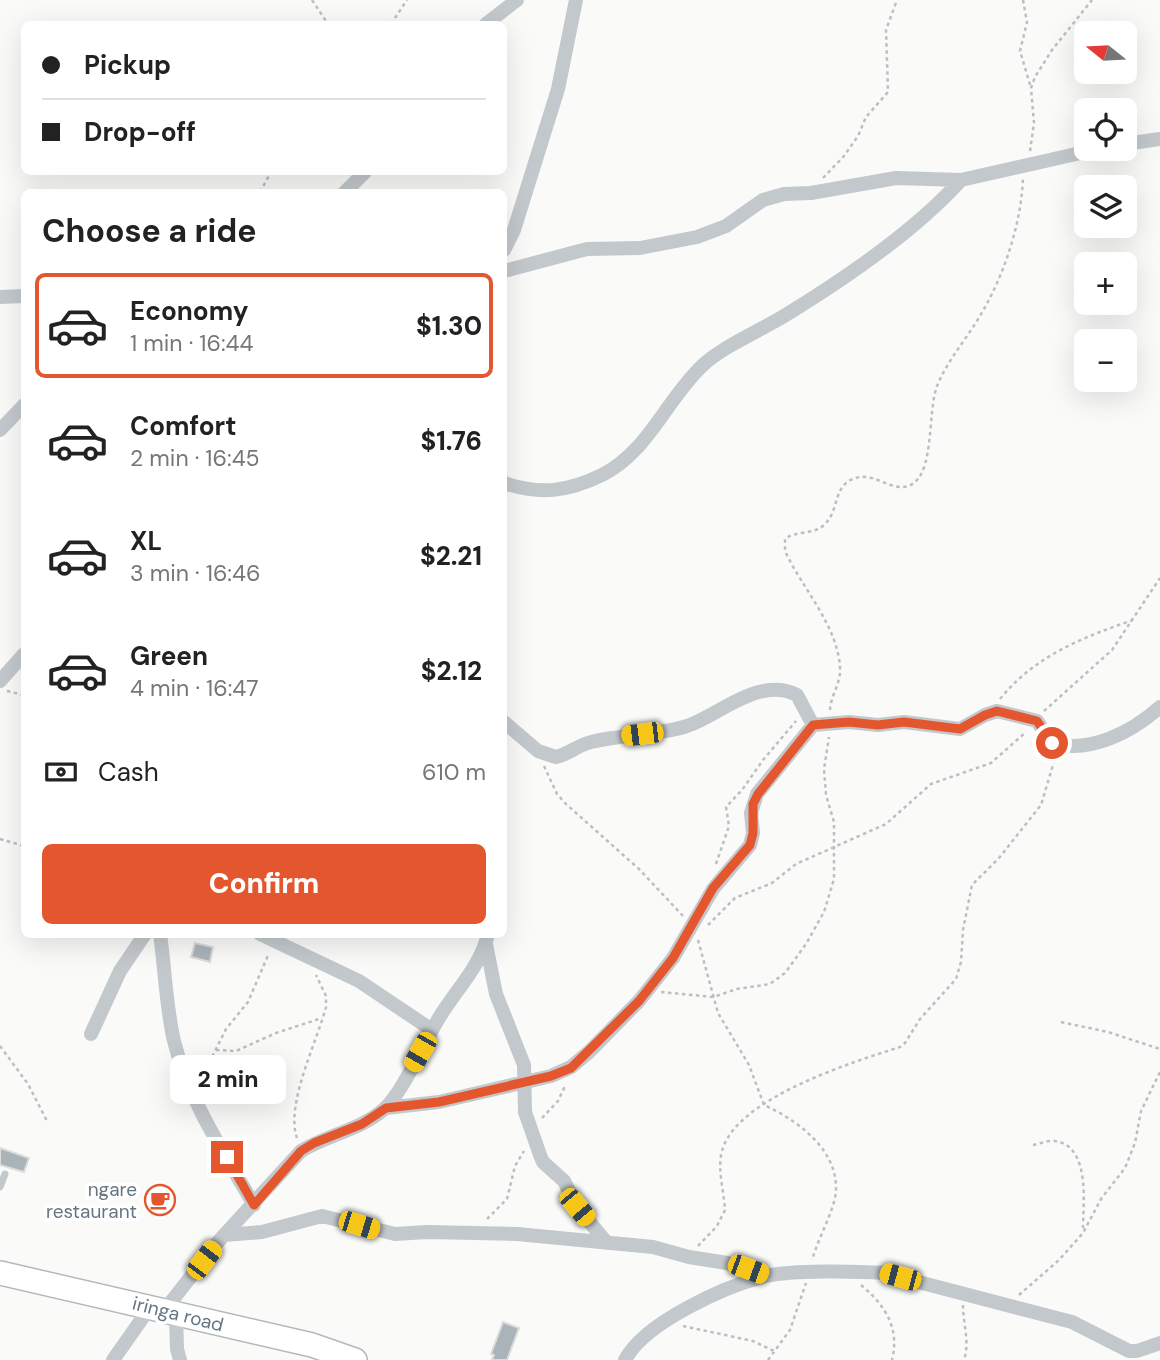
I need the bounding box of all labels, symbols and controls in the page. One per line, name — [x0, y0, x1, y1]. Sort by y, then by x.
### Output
north arrow — [1074, 21, 1138, 84]
map controls — [1074, 21, 1137, 392]
text: Pickup — [84, 48, 171, 82]
button: locate — [1074, 98, 1137, 161]
text: Drop-off — [84, 115, 196, 149]
button: layers — [1074, 175, 1137, 238]
text: Choose a ride — [42, 210, 257, 252]
button: + — [1074, 252, 1137, 315]
icon: car — [46, 294, 109, 357]
text: Economy — [130, 294, 248, 328]
text: $1.30 — [416, 309, 482, 343]
text: 1 min · 16:44 — [130, 328, 254, 358]
button: − — [1074, 329, 1137, 392]
icon: car — [46, 409, 109, 472]
text: Comfort — [130, 409, 236, 443]
text: $1.76 — [420, 424, 482, 458]
text: 2 min · 16:45 — [130, 443, 260, 473]
icon: car — [46, 524, 109, 587]
text: XL — [130, 524, 162, 558]
text: $2.21 — [420, 539, 482, 573]
text: 3 min · 16:46 — [130, 558, 260, 588]
icon: car — [46, 639, 109, 702]
text: Green — [130, 639, 208, 673]
text: $2.12 — [421, 654, 482, 688]
text: 4 min · 16:47 — [130, 673, 259, 703]
car — [620, 721, 665, 747]
route start — [1036, 727, 1068, 759]
icon: cash — [42, 753, 80, 791]
text: Cash — [98, 755, 159, 789]
text: 610 m — [422, 757, 486, 787]
button: Confirm — [42, 844, 486, 924]
car — [401, 1029, 440, 1075]
callout: 2 min — [169, 1056, 285, 1104]
text: 2 min — [197, 1064, 259, 1094]
route end — [211, 1141, 243, 1173]
place label: ngare restaurant — [46, 1177, 137, 1224]
cafe icon: ngare restaurant — [143, 1183, 177, 1217]
car — [556, 1184, 599, 1230]
car — [336, 1209, 383, 1241]
car — [183, 1237, 226, 1283]
car — [725, 1252, 772, 1286]
car — [877, 1261, 924, 1293]
street label: iringa road — [130, 1291, 226, 1337]

